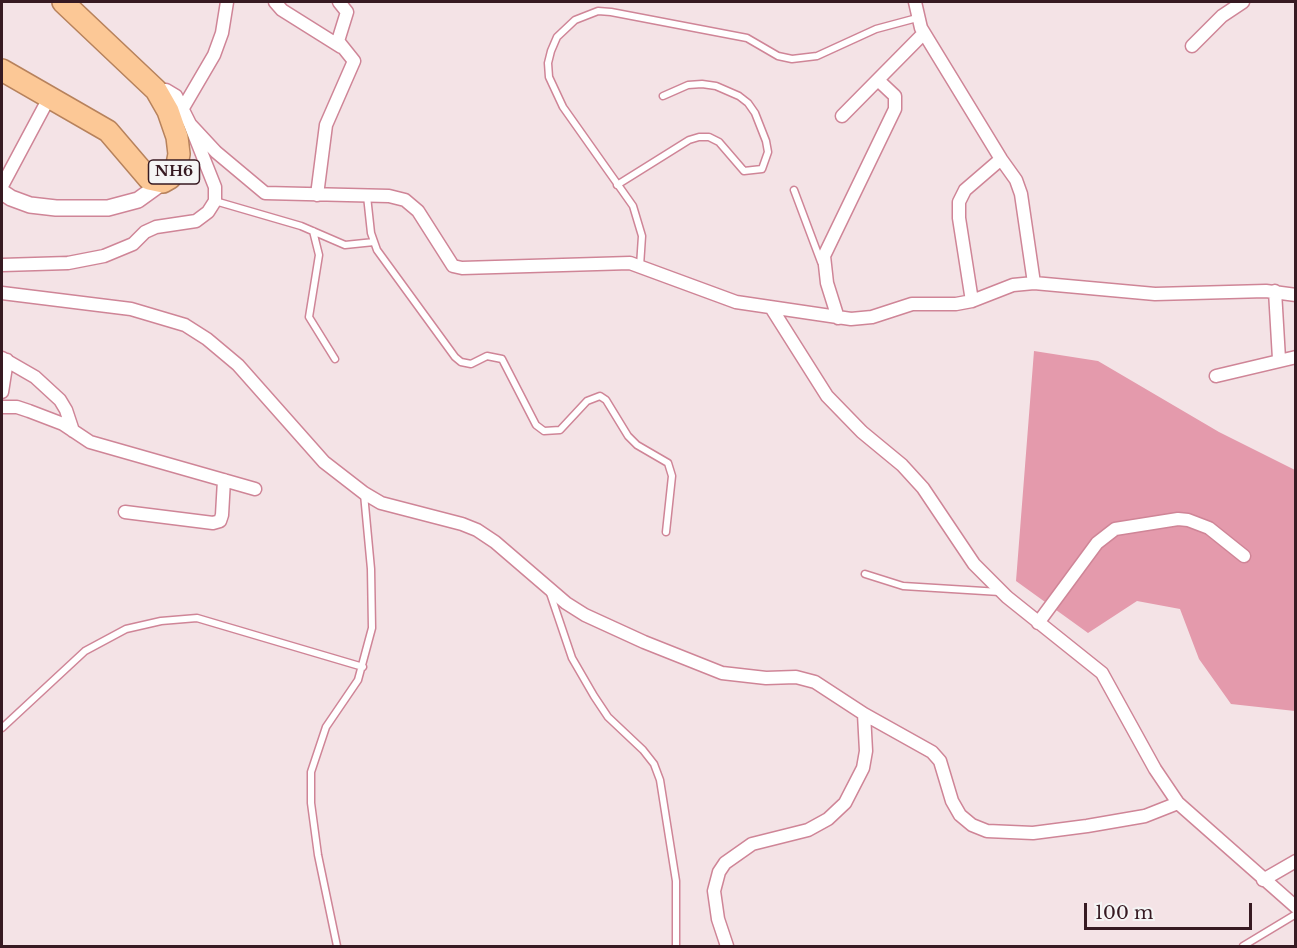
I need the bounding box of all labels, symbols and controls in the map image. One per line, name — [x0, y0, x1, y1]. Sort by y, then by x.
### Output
road number: NH6 — [148, 160, 200, 184]
scale bar — [1087, 891, 1255, 929]
text: 100 m — [1095, 902, 1153, 924]

